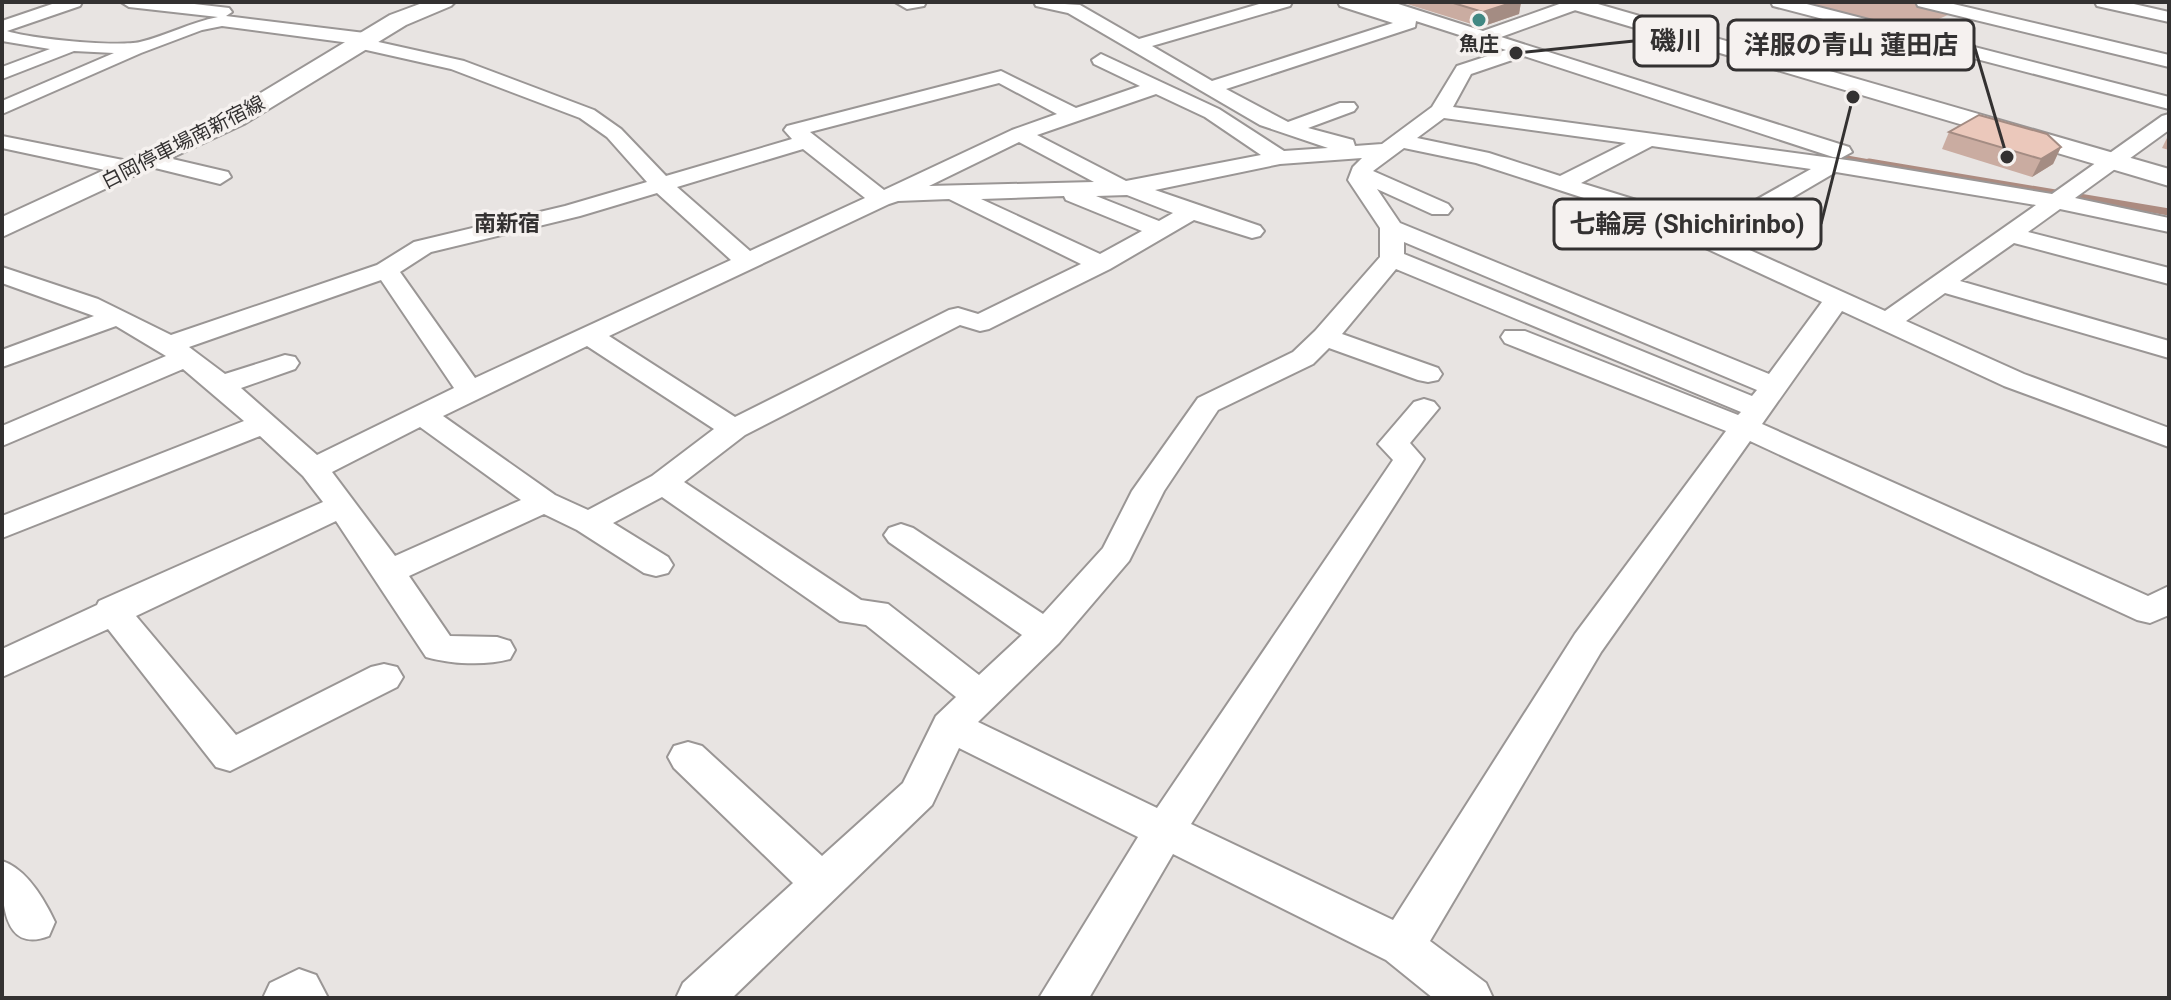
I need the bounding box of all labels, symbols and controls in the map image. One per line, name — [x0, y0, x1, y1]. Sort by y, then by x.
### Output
marker: 魚庄 — [1470, 11, 1488, 29]
callout: 磯川 — [1634, 16, 1718, 66]
callout: 洋服の青山 蓮田店 — [1728, 20, 1974, 70]
text: 磯川 — [1650, 26, 1702, 56]
text: 洋服の青山 蓮田店 — [1744, 30, 1958, 60]
place label: 魚庄 — [1459, 32, 1499, 56]
street label: 白岡停車場南新宿線 — [97, 90, 269, 194]
callout: 七輪房 (Shichirinbo) — [1554, 199, 1821, 249]
text: 七輪房 (Shichirinbo) — [1569, 209, 1805, 239]
district label: 南新宿 — [474, 211, 540, 236]

